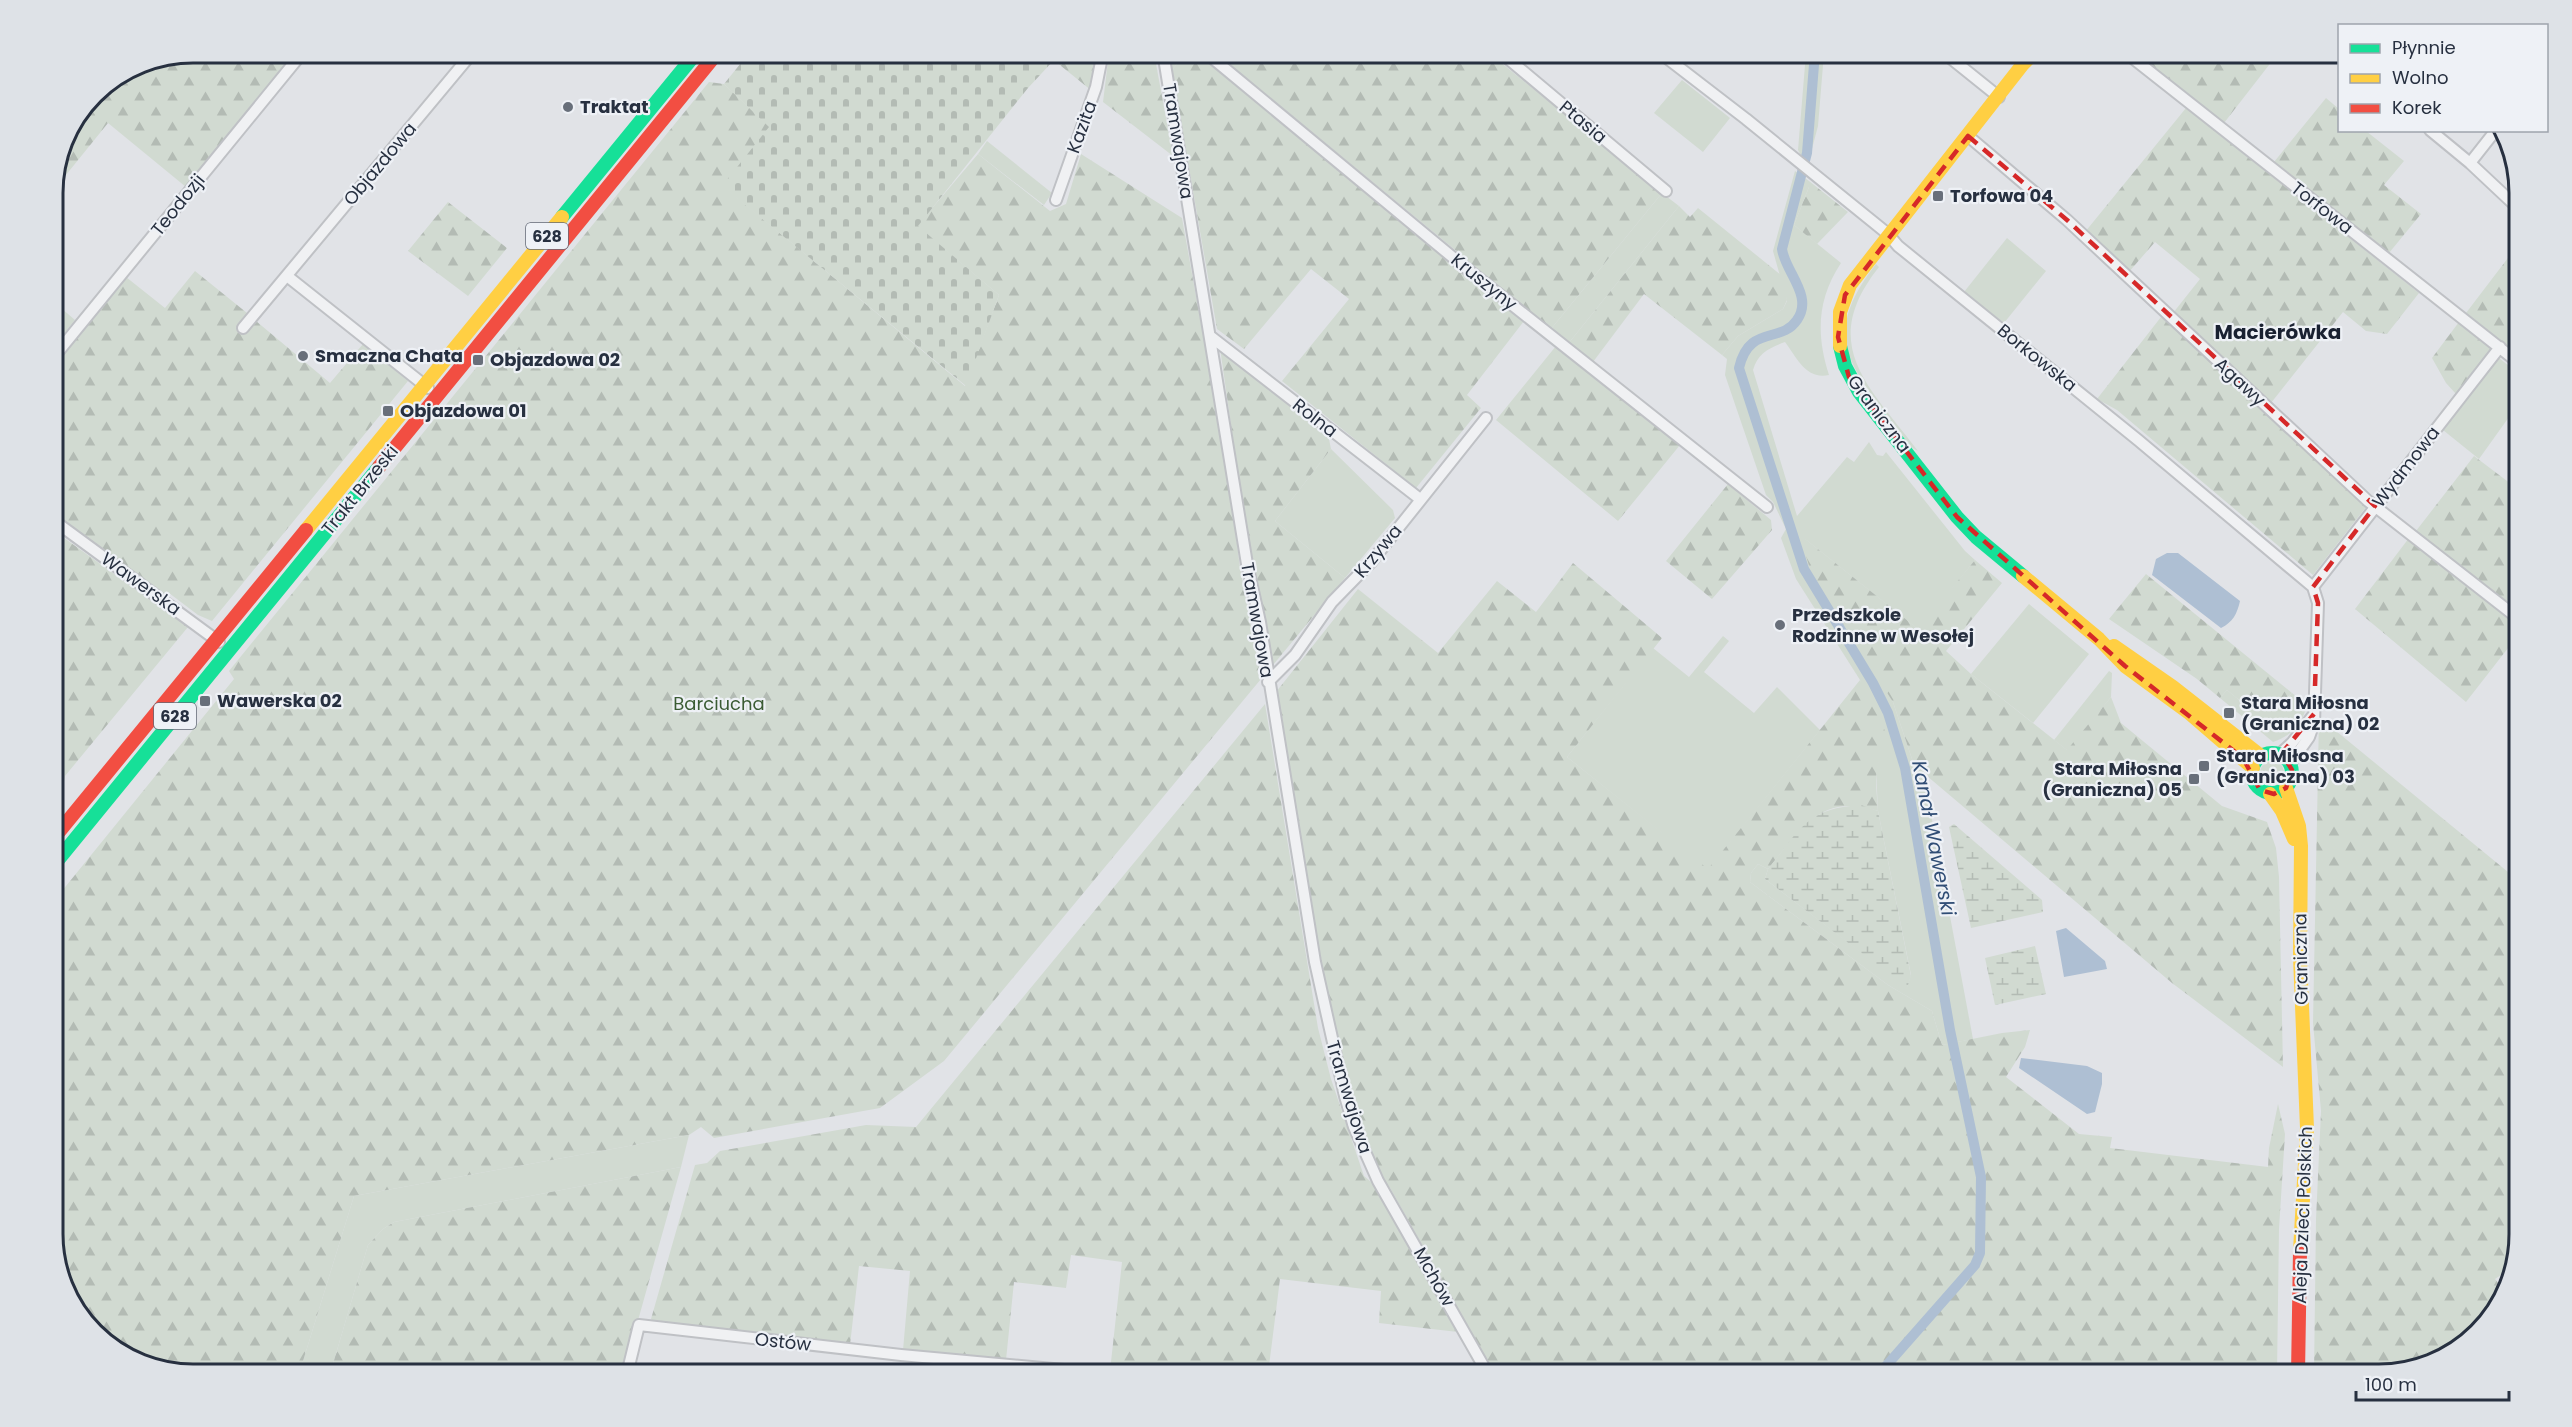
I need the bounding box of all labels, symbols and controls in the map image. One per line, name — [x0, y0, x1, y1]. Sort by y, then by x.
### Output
legend — [2338, 24, 2548, 132]
text: Płynnie — [2392, 35, 2456, 60]
text: Wolno — [2392, 65, 2449, 90]
street label: Tramwajowa — [1157, 81, 1200, 201]
place label: Traktat — [580, 94, 649, 119]
street label: Ptasia — [1554, 94, 1612, 149]
text: Korek — [2392, 95, 2442, 120]
street label: Kazita — [1060, 97, 1103, 157]
marker: Traktat — [561, 100, 575, 114]
street label: Objazdowa — [337, 117, 422, 211]
street label: Teodozji — [145, 168, 210, 241]
street label: Torfowa — [2286, 175, 2359, 240]
place label: Torfowa 04 — [1950, 183, 2053, 208]
marker: Torfowa 04 — [1931, 189, 1945, 203]
road number: 628 — [526, 223, 568, 249]
street label: Kruszyny — [1446, 247, 1523, 316]
street label: Borkowska — [1992, 318, 2082, 397]
district label: Macierówka — [2215, 318, 2341, 346]
place label: Smaczna Chata — [315, 343, 463, 368]
place label: Objazdowa 02 — [490, 347, 620, 372]
marker: Smaczna Chata — [296, 349, 310, 363]
street label: Agawy — [2209, 352, 2271, 412]
marker: Objazdowa 02 — [471, 353, 485, 367]
street label: Graniczna — [1842, 370, 1917, 458]
street label: Rolna — [1288, 392, 1343, 443]
place label: Objazdowa 01 — [400, 398, 527, 423]
marker: Objazdowa 01 — [381, 404, 395, 418]
street label: Wydmowa — [2366, 421, 2445, 513]
street label: Trakt Brzeski — [315, 439, 404, 540]
street label: Krzywa — [1348, 519, 1407, 583]
street label: Wawerska — [96, 546, 186, 621]
street label: Tramwajowa — [1235, 560, 1280, 680]
place label: Przedszkole Rodzinne w Wesołej — [1792, 602, 1974, 648]
marker: Przedszkole Rodzinne w Wesołej — [1773, 618, 1787, 632]
place label: Wawerska 02 — [217, 688, 342, 713]
place label: Stara Miłosna (Graniczna) 02 — [2241, 690, 2379, 736]
park label: Barciucha — [673, 691, 765, 716]
marker: Wawerska 02 — [198, 694, 212, 708]
road number: 628 — [154, 703, 196, 729]
marker: Stara Miłosna (Graniczna) 02 — [2222, 706, 2236, 720]
place label: Stara Miłosna (Graniczna) 03 — [2216, 743, 2355, 789]
place label: Stara Miłosna (Graniczna) 05 — [2042, 756, 2182, 802]
water label: Kanał Wawerski — [1905, 758, 1963, 919]
marker: Stara Miłosna (Graniczna) 03 — [2197, 759, 2211, 773]
marker: Stara Miłosna (Graniczna) 05 — [2187, 772, 2201, 786]
street label: Graniczna — [2287, 913, 2314, 1005]
street label: Tramwajowa — [1320, 1037, 1379, 1156]
street label: Aleja Dzieci Polskich — [2287, 1126, 2318, 1304]
street label: Mchów — [1408, 1243, 1461, 1311]
street label: Ostów — [754, 1326, 813, 1357]
scale bar — [2356, 1364, 2509, 1402]
text: 100 m — [2365, 1372, 2417, 1397]

